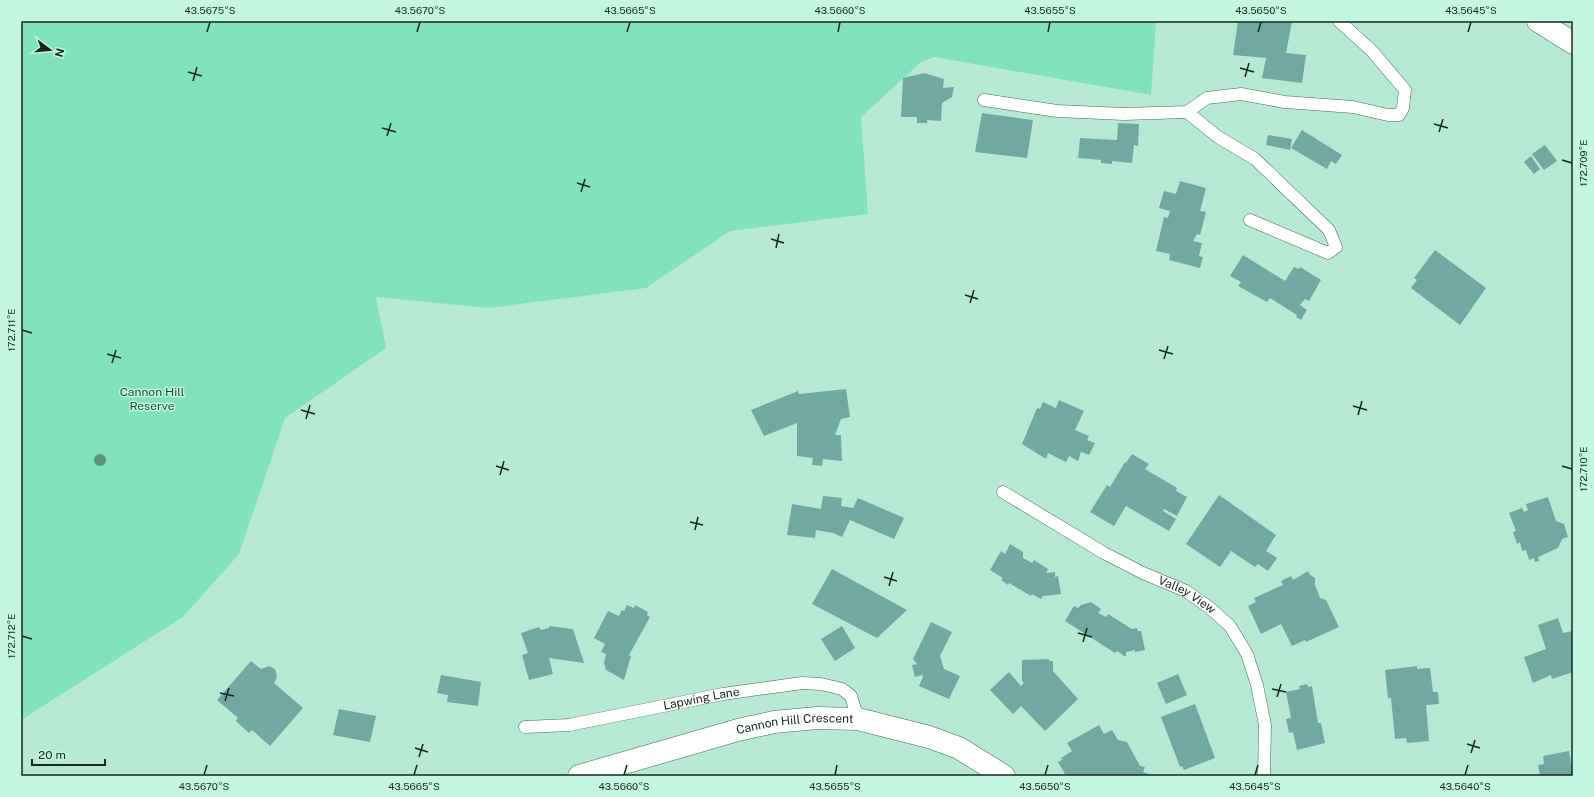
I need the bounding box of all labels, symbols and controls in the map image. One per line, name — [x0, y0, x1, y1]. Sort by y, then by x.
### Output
text: 43.5675°S — [184, 4, 236, 16]
text: 43.5670°S — [395, 4, 446, 16]
text: 43.5665°S — [604, 4, 656, 16]
text: 43.5660°S — [814, 4, 866, 16]
text: 43.5655°S — [1024, 4, 1076, 16]
text: 43.5650°S — [1235, 4, 1287, 16]
text: 43.5645°S — [1445, 4, 1497, 16]
north arrow — [30, 30, 70, 70]
text: N — [53, 47, 67, 59]
text: 172.709°E — [1577, 140, 1589, 186]
text: 172.711°E — [5, 308, 17, 352]
park label: Cannon Hill Reserve — [120, 385, 185, 413]
text: 172.710°E — [1577, 446, 1589, 492]
street label: Valley View — [1156, 573, 1219, 617]
text: 172.712°E — [5, 614, 17, 658]
street label: Lapwing Lane — [662, 685, 741, 713]
street label: Cannon Hill Crescent — [735, 711, 854, 737]
scale bar — [32, 741, 105, 767]
text: 20 m — [38, 748, 66, 762]
text: 43.5670°S — [179, 780, 230, 792]
text: 43.5665°S — [388, 780, 440, 792]
text: 43.5660°S — [598, 780, 650, 792]
text: 43.5655°S — [809, 780, 861, 792]
text: 43.5650°S — [1019, 780, 1071, 792]
text: 43.5645°S — [1229, 780, 1281, 792]
text: 43.5640°S — [1439, 780, 1491, 792]

